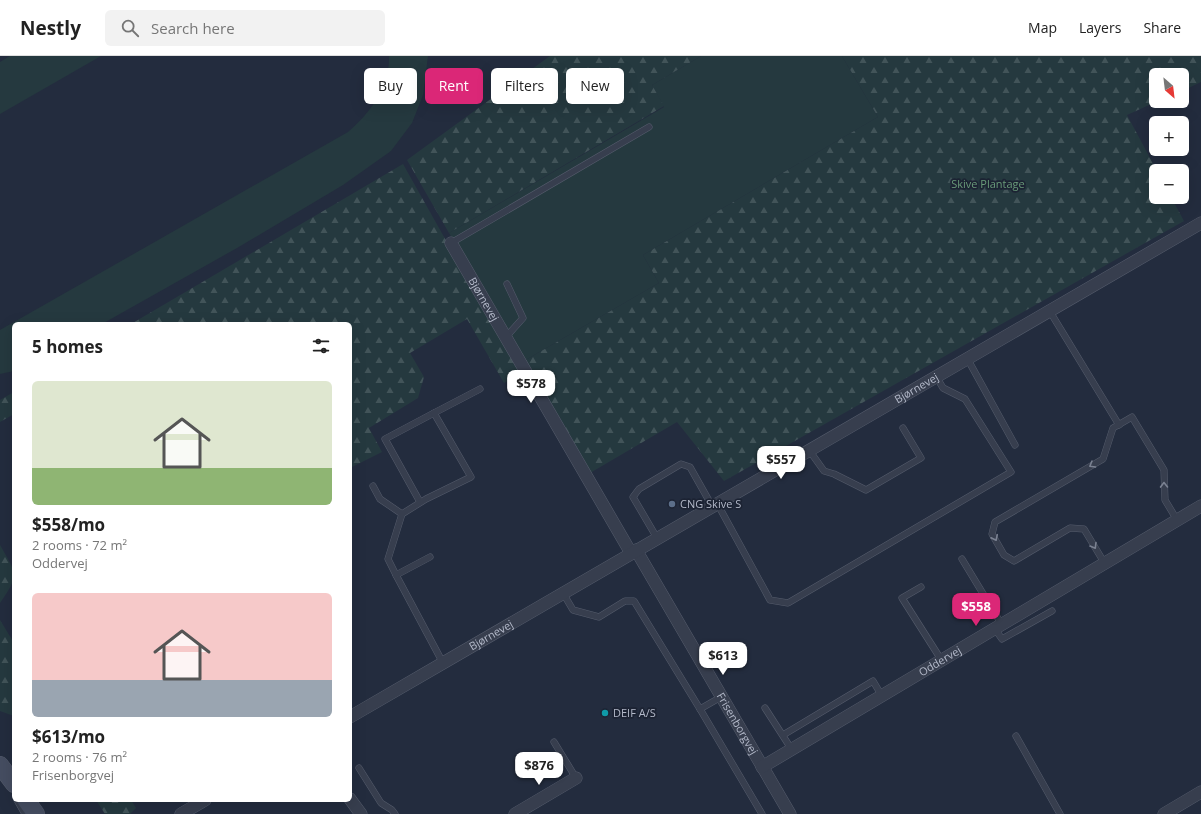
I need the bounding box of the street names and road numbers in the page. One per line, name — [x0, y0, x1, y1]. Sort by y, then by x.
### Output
street label: Bjørnevej — [465, 274, 503, 324]
street label: Bjørnevej — [892, 369, 941, 406]
street label: Bjørnevej — [466, 616, 515, 653]
street label: Oddervej — [916, 642, 964, 679]
street label: Frisenborgvej — [714, 690, 762, 757]

